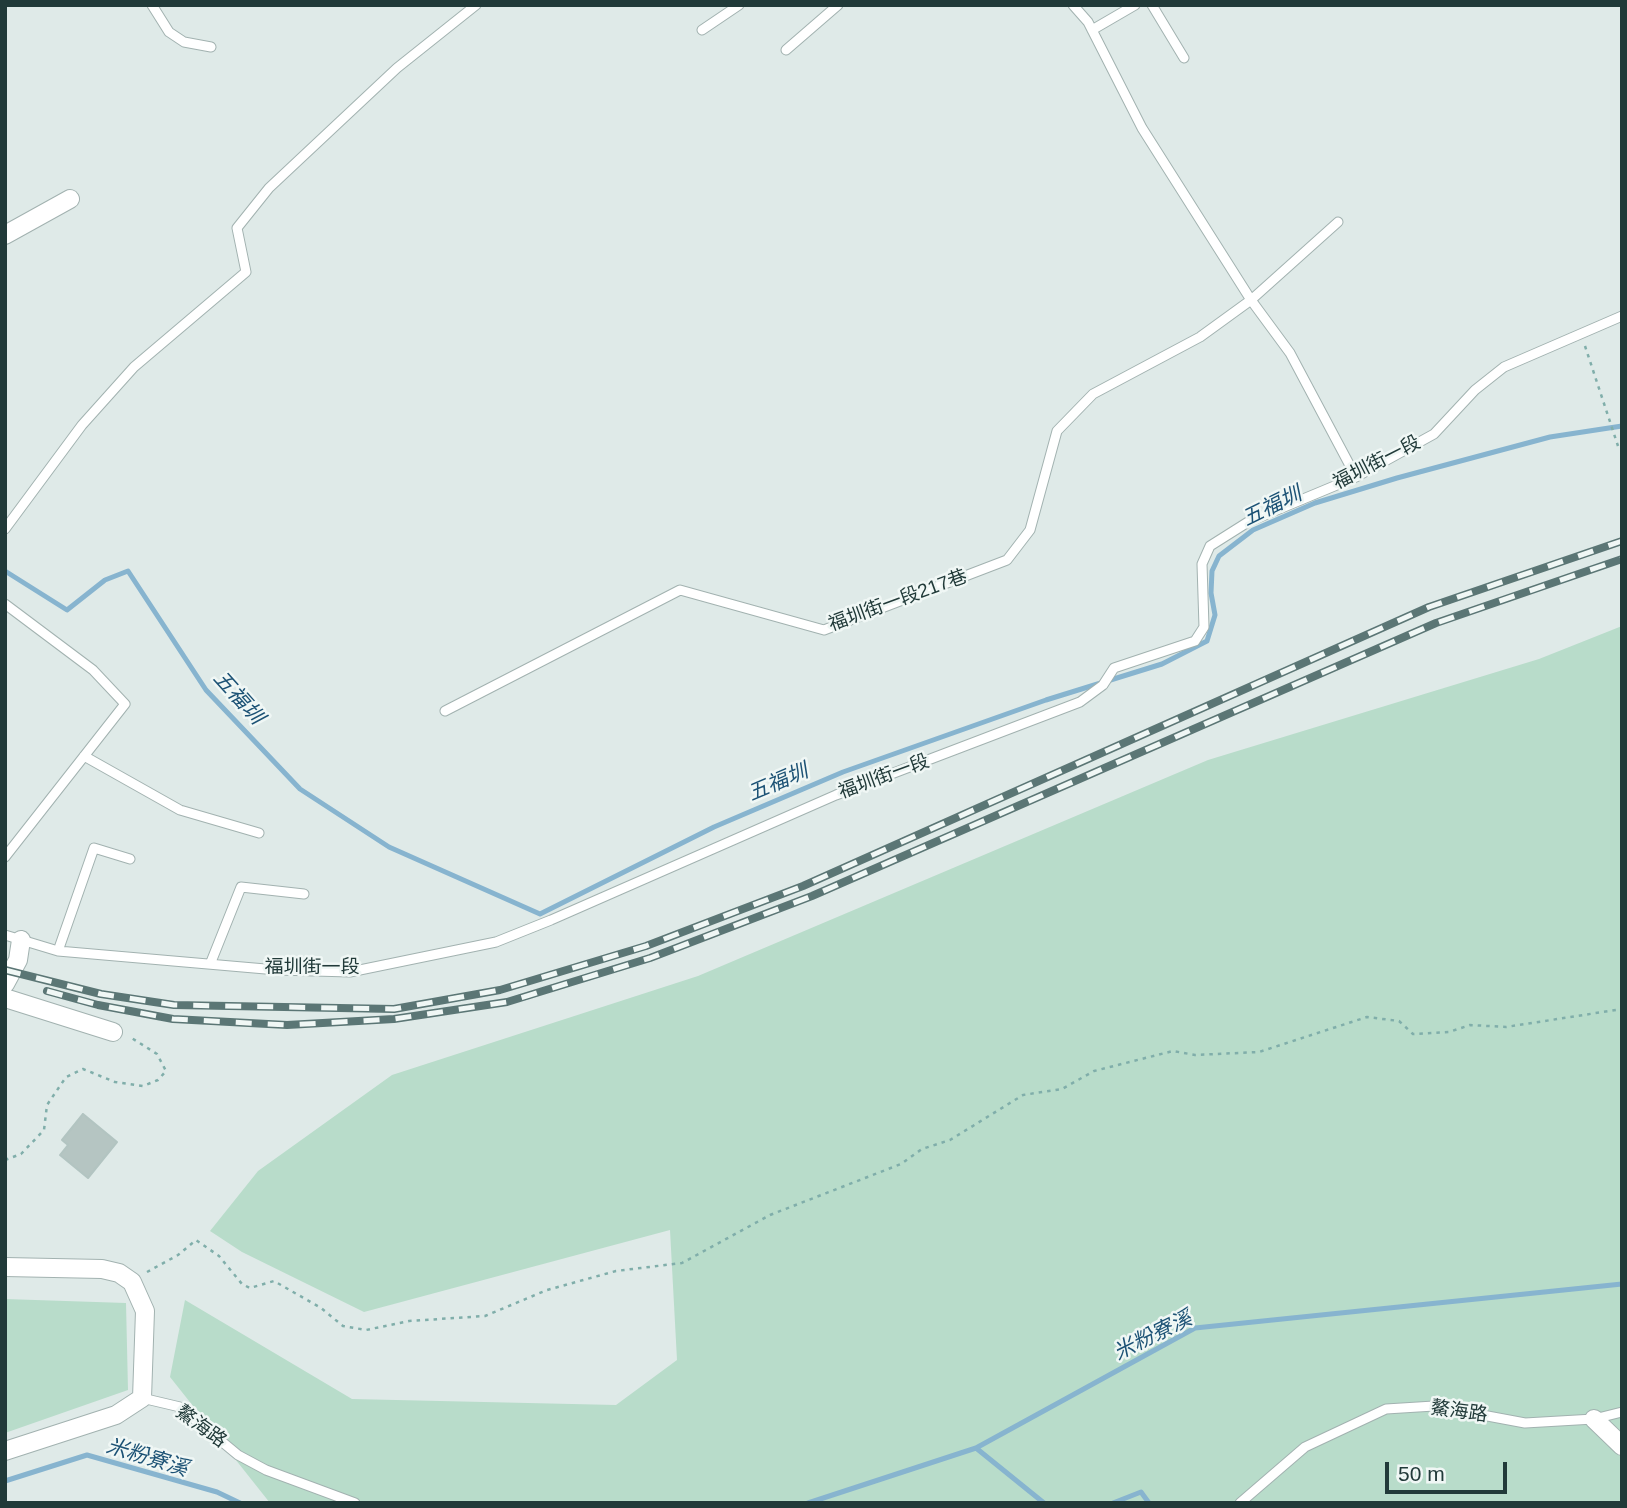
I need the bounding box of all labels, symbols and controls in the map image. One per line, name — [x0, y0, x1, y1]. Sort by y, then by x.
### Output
street label: 福圳街一段 — [1330, 431, 1424, 495]
water label: 五福圳 — [1238, 482, 1306, 532]
street label: 福圳街一段217巷 — [826, 565, 970, 637]
water label: 五福圳 — [208, 666, 268, 730]
street label: 福圳街一段 — [835, 750, 933, 804]
water label: 五福圳 — [744, 759, 812, 807]
street label: 福圳街一段 — [265, 957, 359, 979]
water label: 米粉寮溪 — [1110, 1306, 1196, 1366]
street label: 鰲海路 — [1429, 1397, 1489, 1427]
street label: 鰲海路 — [171, 1401, 231, 1453]
water label: 米粉寮溪 — [103, 1434, 191, 1482]
scale bar — [1389, 1448, 1512, 1492]
text: 50 m — [1398, 1462, 1445, 1485]

